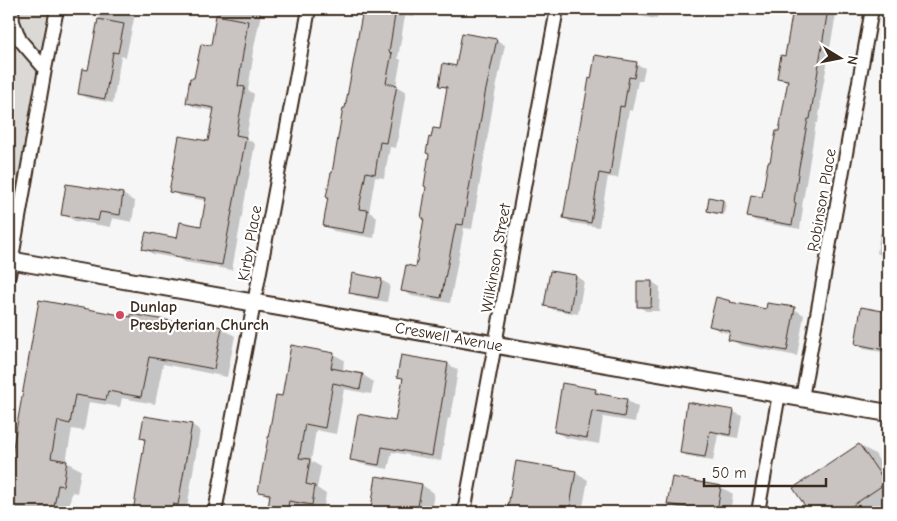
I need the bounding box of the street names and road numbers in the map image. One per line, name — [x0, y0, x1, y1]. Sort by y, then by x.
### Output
street label: Robinson Place — [804, 147, 840, 253]
street label: Wilkinson Street — [478, 202, 515, 314]
street label: Kirby Place — [234, 204, 265, 282]
street label: Creswell Avenue — [394, 319, 504, 355]

